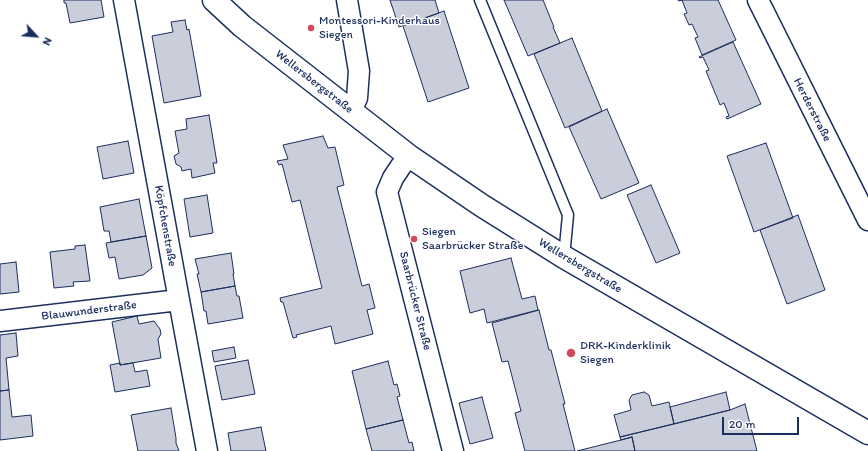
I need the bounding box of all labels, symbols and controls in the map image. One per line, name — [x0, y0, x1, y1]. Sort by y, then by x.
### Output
place label: Montessori-Kinderhaus Siegen — [319, 14, 440, 42]
north arrow — [16, 16, 56, 56]
marker: Montessori-Kinderhaus Siegen — [306, 23, 316, 33]
text: N — [40, 35, 55, 48]
street label: Wellersbergstraße — [272, 47, 356, 117]
street label: Herderstraße — [790, 76, 834, 144]
street label: Köpfchenstraße — [151, 184, 179, 268]
place label: Siegen Saarbrücker Straße — [422, 225, 523, 253]
marker: Siegen Saarbrücker Straße — [409, 234, 419, 244]
street label: Wellersbergstraße — [536, 235, 624, 297]
street label: Saarbrücker Straße — [396, 250, 434, 352]
street label: Blauwunderstraße — [41, 298, 137, 324]
place label: DRK-Kinderklinik Siegen — [580, 339, 671, 367]
marker: DRK-Kinderklinik Siegen — [565, 347, 577, 359]
scale bar — [724, 409, 801, 435]
text: 20 m — [729, 417, 756, 431]

